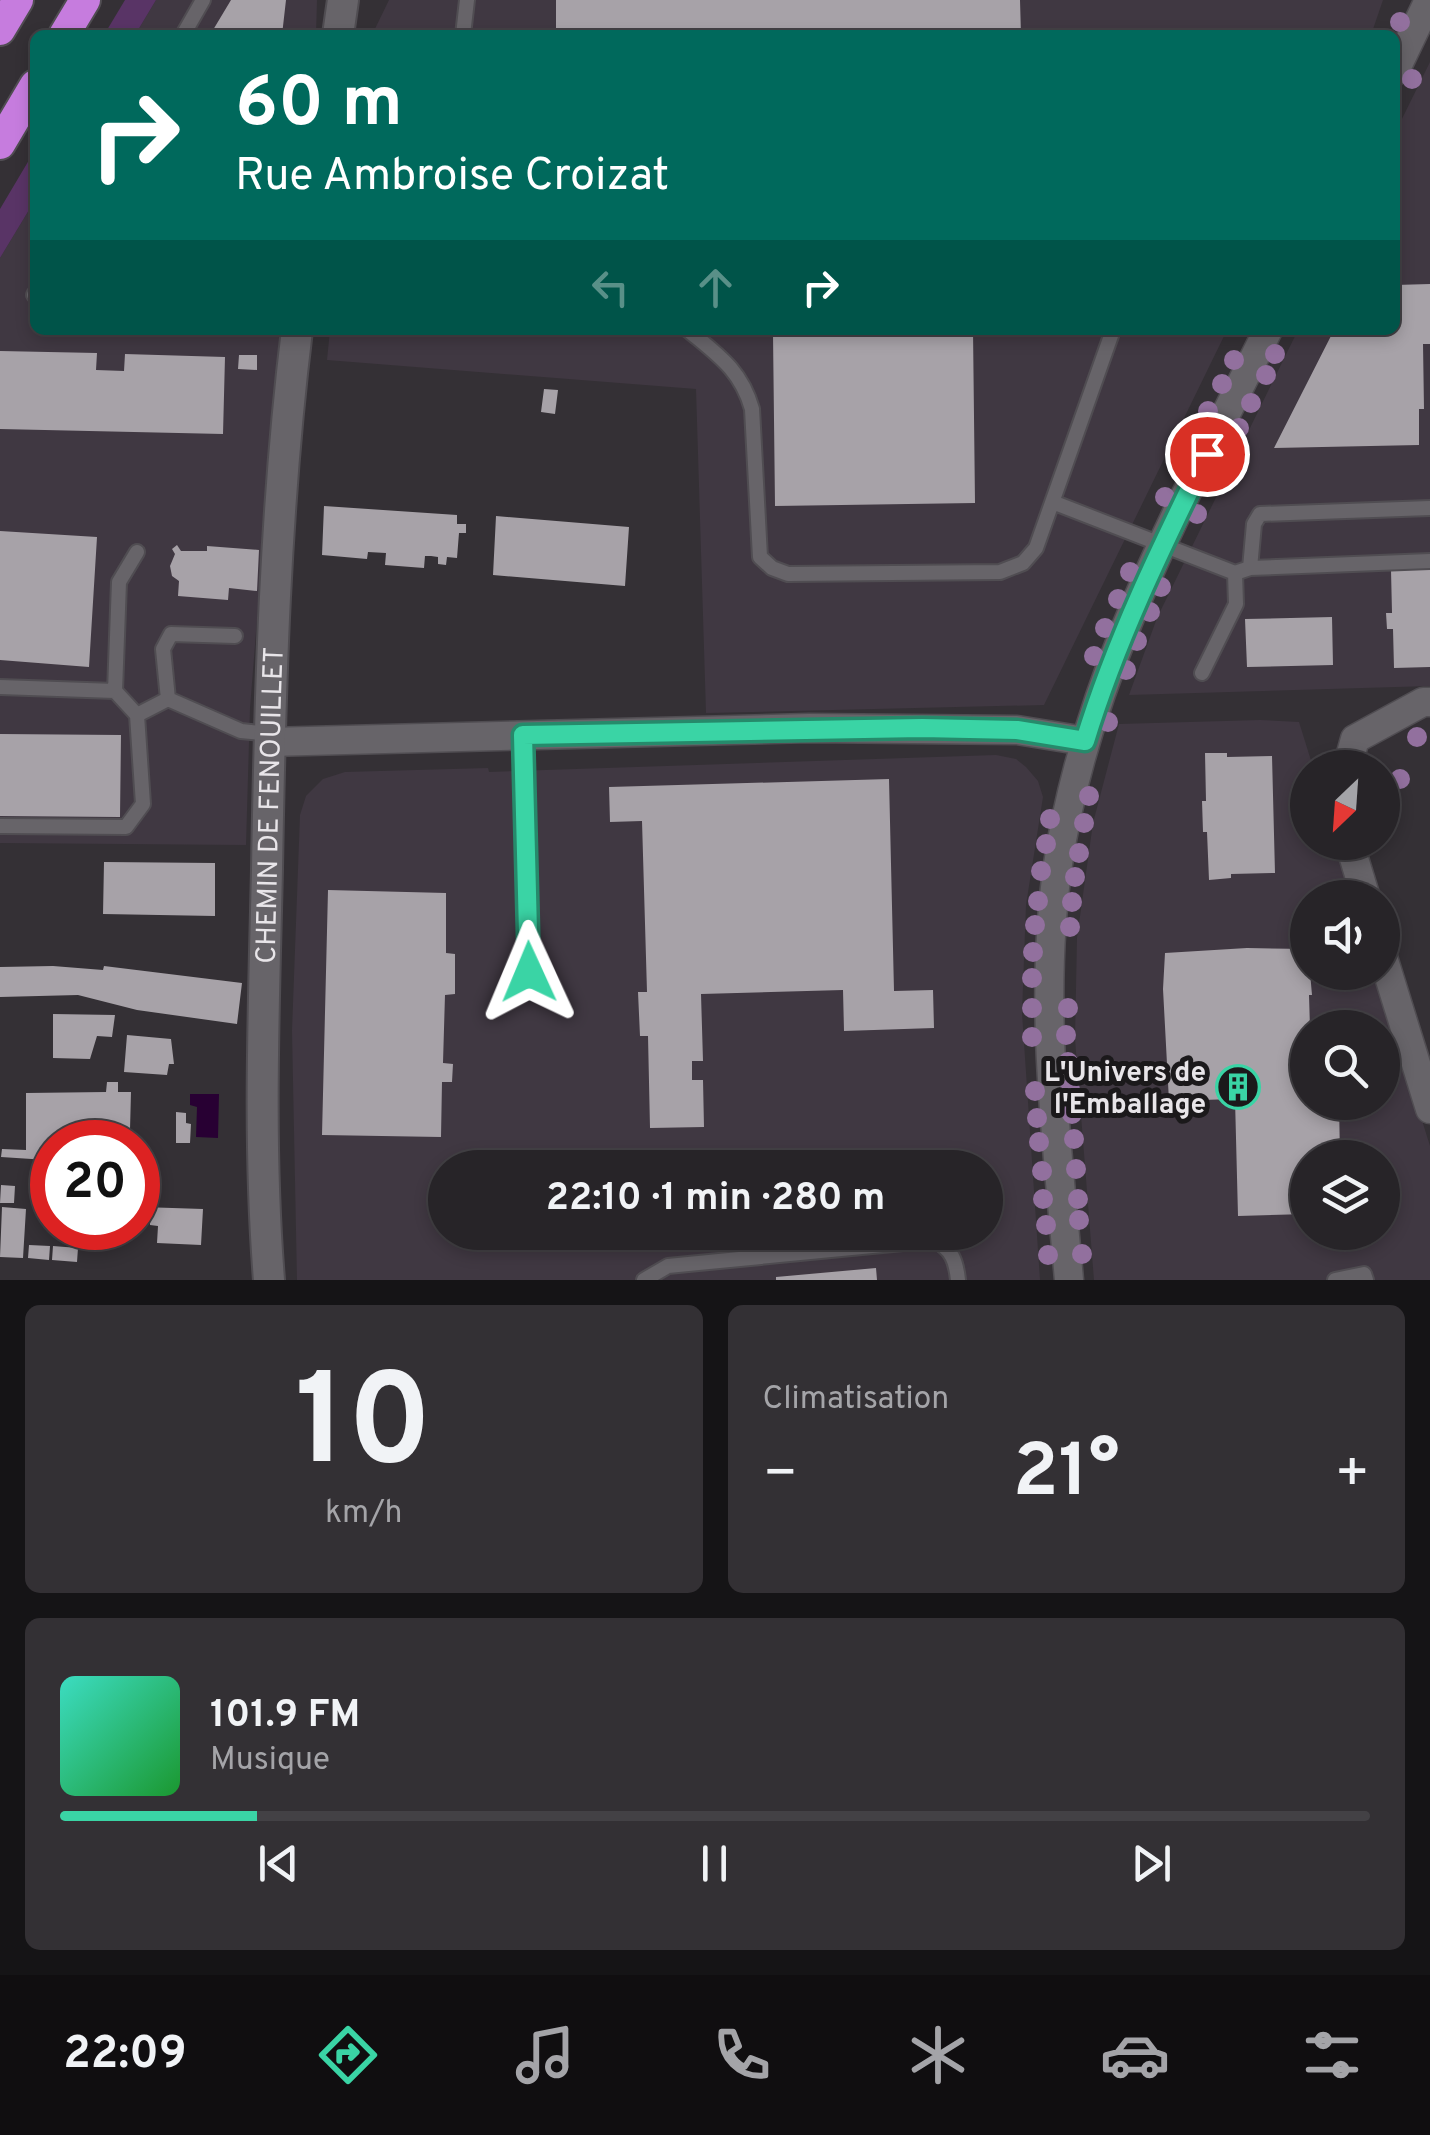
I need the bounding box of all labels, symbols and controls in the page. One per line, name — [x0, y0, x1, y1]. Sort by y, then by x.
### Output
text: 60 m — [235, 62, 403, 151]
icon: right — [70, 70, 200, 200]
text: Rue Ambroise Croizat — [235, 149, 669, 206]
icon: left — [583, 260, 638, 315]
icon: ahead — [688, 260, 743, 315]
icon: right — [793, 260, 848, 315]
pin — [1165, 412, 1250, 497]
icon: arrive — [1180, 427, 1235, 482]
street label: CHEMIN DE FENOUILLET — [250, 646, 294, 964]
north arrow — [1290, 750, 1400, 860]
map controls — [1290, 750, 1400, 1250]
button: sound — [1290, 880, 1400, 990]
position arrow — [477, 920, 581, 1024]
button: search — [1290, 1010, 1400, 1120]
place label: L'Univers de l'Emballage — [1044, 1056, 1206, 1124]
building icon: L'Univers de l'Emballage — [1215, 1064, 1261, 1110]
speed limit sign: 20 — [30, 1120, 160, 1250]
button: layers — [1290, 1140, 1400, 1250]
text: 22:10 · 1 min · 280 m — [546, 1175, 885, 1224]
text: 10 — [295, 1346, 432, 1511]
text: Climatisation — [763, 1380, 949, 1420]
text: 21° — [1013, 1428, 1120, 1523]
text: − — [763, 1441, 798, 1511]
text: + — [1335, 1441, 1370, 1511]
text: km/h — [325, 1494, 403, 1534]
text: 101.9 FM — [210, 1692, 360, 1741]
text: Musique — [210, 1741, 330, 1781]
icon: previous — [251, 1836, 306, 1891]
icon: pause — [687, 1836, 742, 1891]
icon: next — [1124, 1836, 1179, 1891]
icon: directions — [313, 2020, 383, 2090]
icon: music — [510, 2020, 580, 2090]
icon: phone — [707, 2020, 777, 2090]
icon: climate — [903, 2020, 973, 2090]
icon: car — [1100, 2020, 1170, 2090]
icon: filters — [1297, 2020, 1367, 2090]
text: 22:09 — [63, 2027, 187, 2084]

